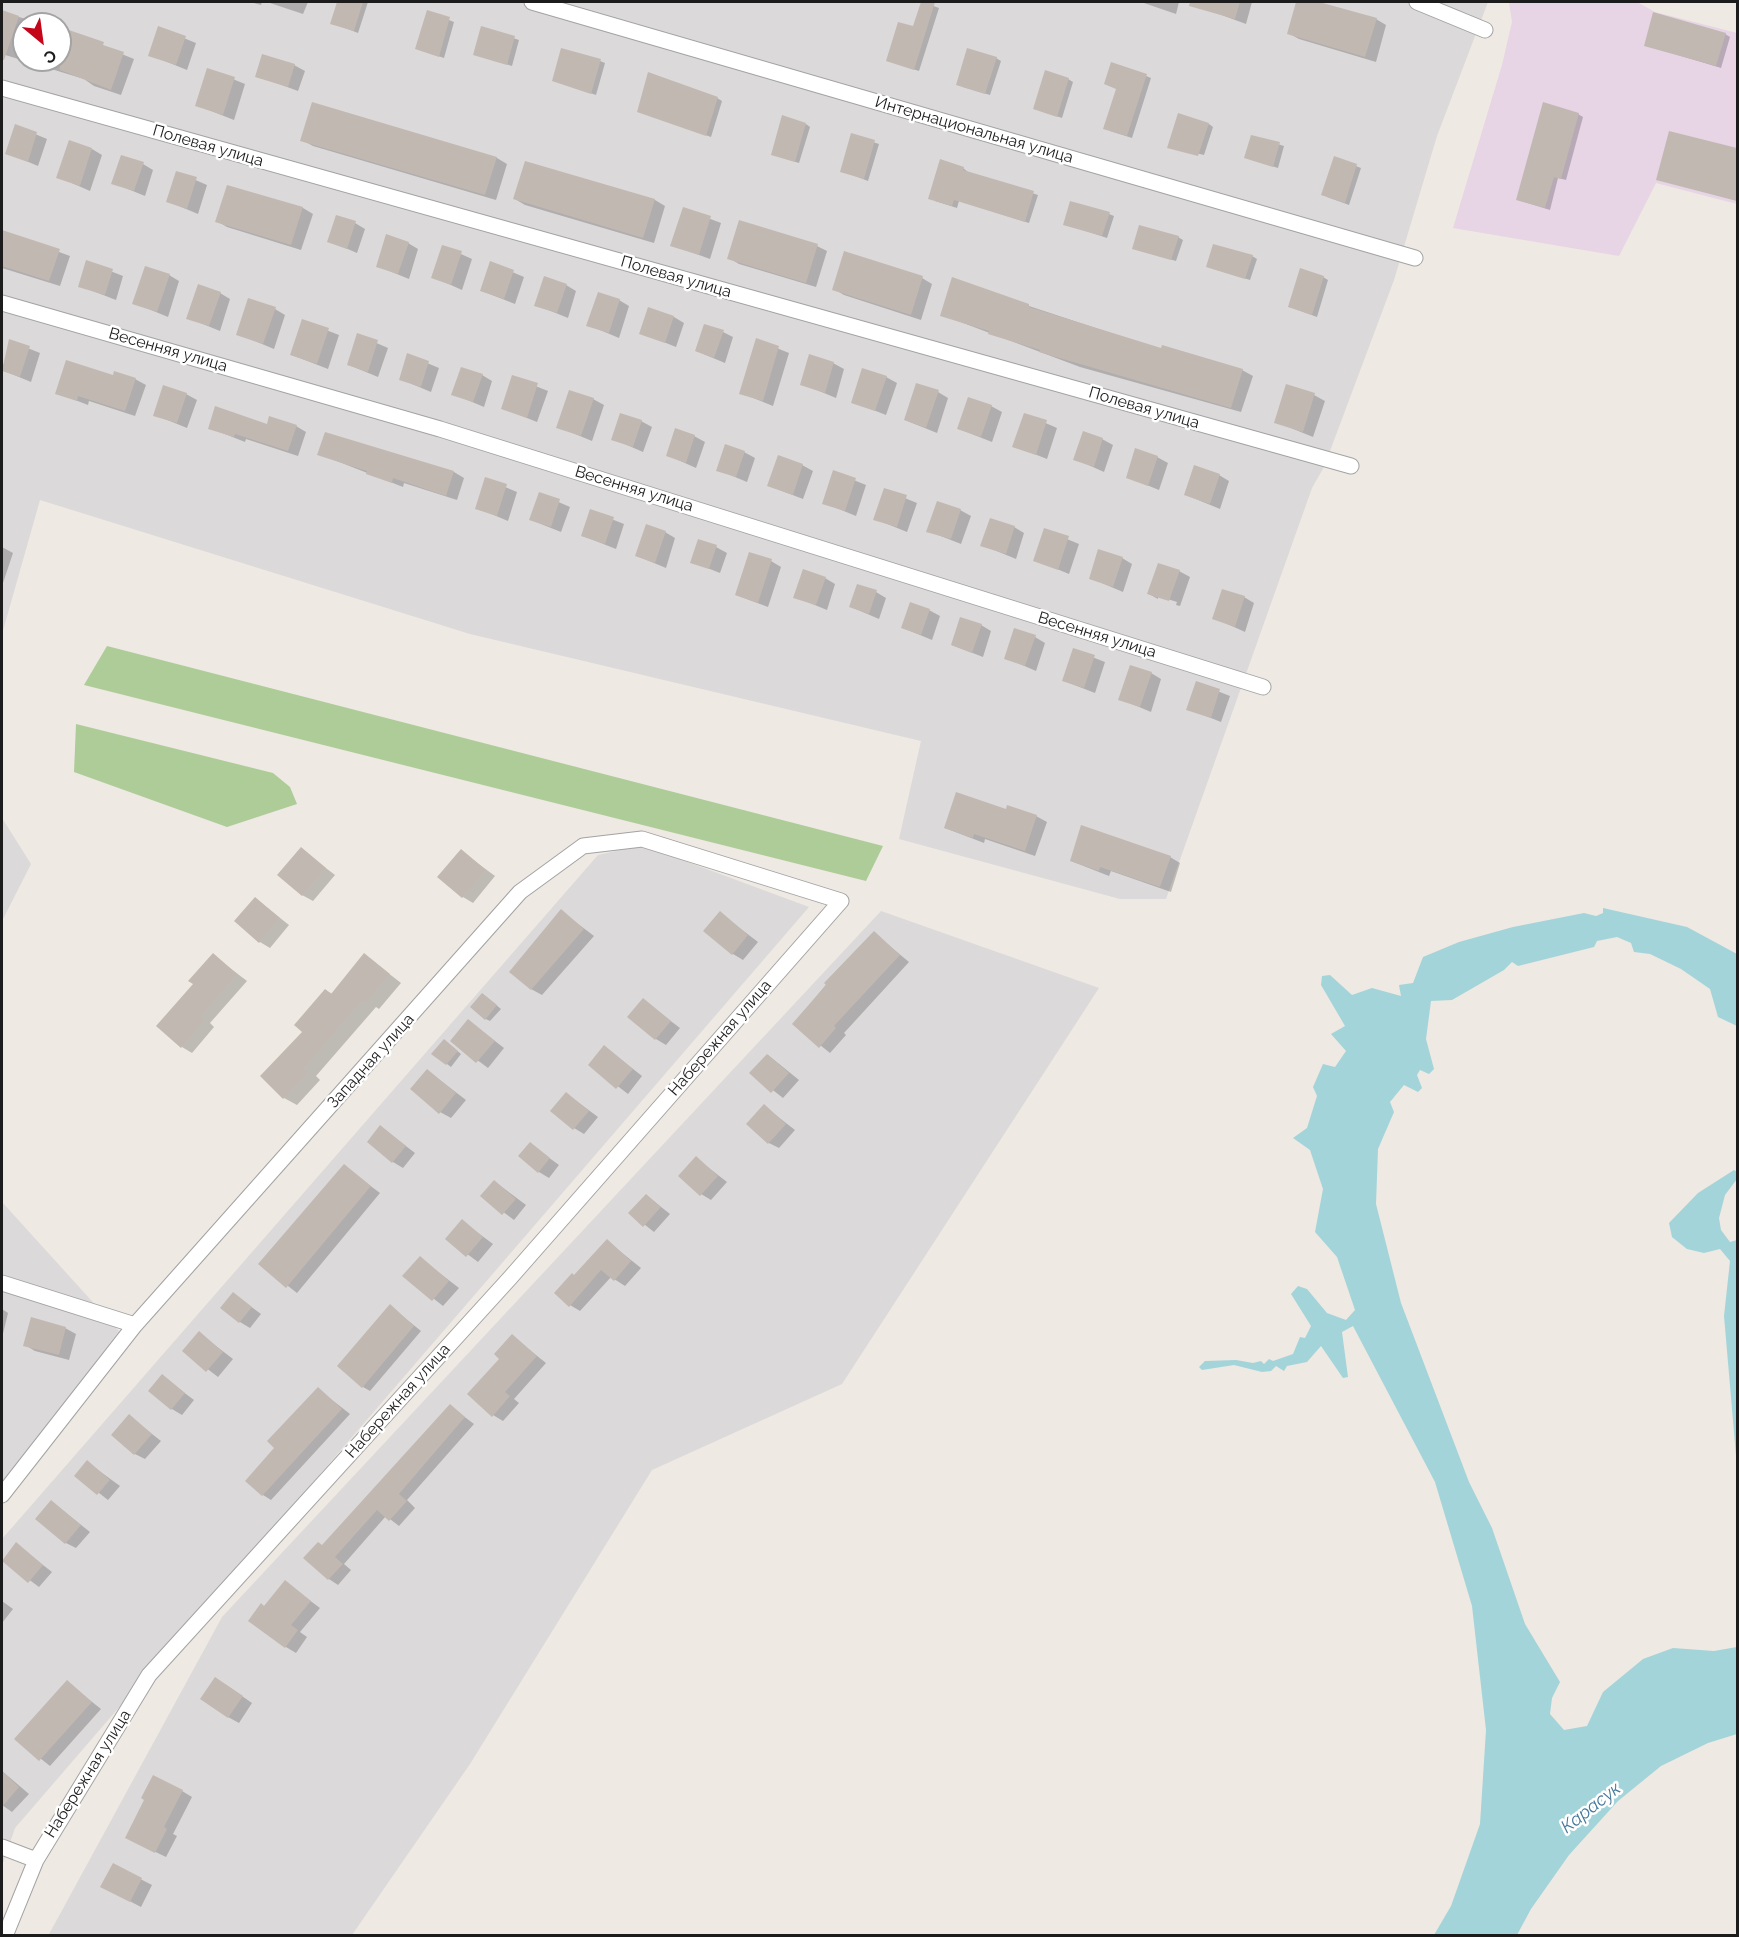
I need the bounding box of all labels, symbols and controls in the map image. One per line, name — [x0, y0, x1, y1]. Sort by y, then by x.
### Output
north arrow — [12, 12, 72, 72]
text: С — [41, 45, 59, 67]
street label: Интернациональная улица — [873, 92, 1075, 168]
street label: Полевая улица — [150, 121, 266, 171]
street label: Полевая улица — [618, 252, 734, 302]
street label: Весенняя улица — [106, 324, 230, 376]
street label: Полевая улица — [1086, 383, 1202, 433]
street label: Весенняя улица — [573, 462, 695, 516]
street label: Весенняя улица — [1036, 608, 1158, 662]
street label: Набережная улица — [664, 976, 776, 1100]
street label: Западная улица — [324, 1010, 418, 1112]
street label: Набережная улица — [342, 1340, 454, 1462]
street label: Набережная улица — [41, 1707, 135, 1841]
water label: Карасук — [1557, 1778, 1625, 1838]

